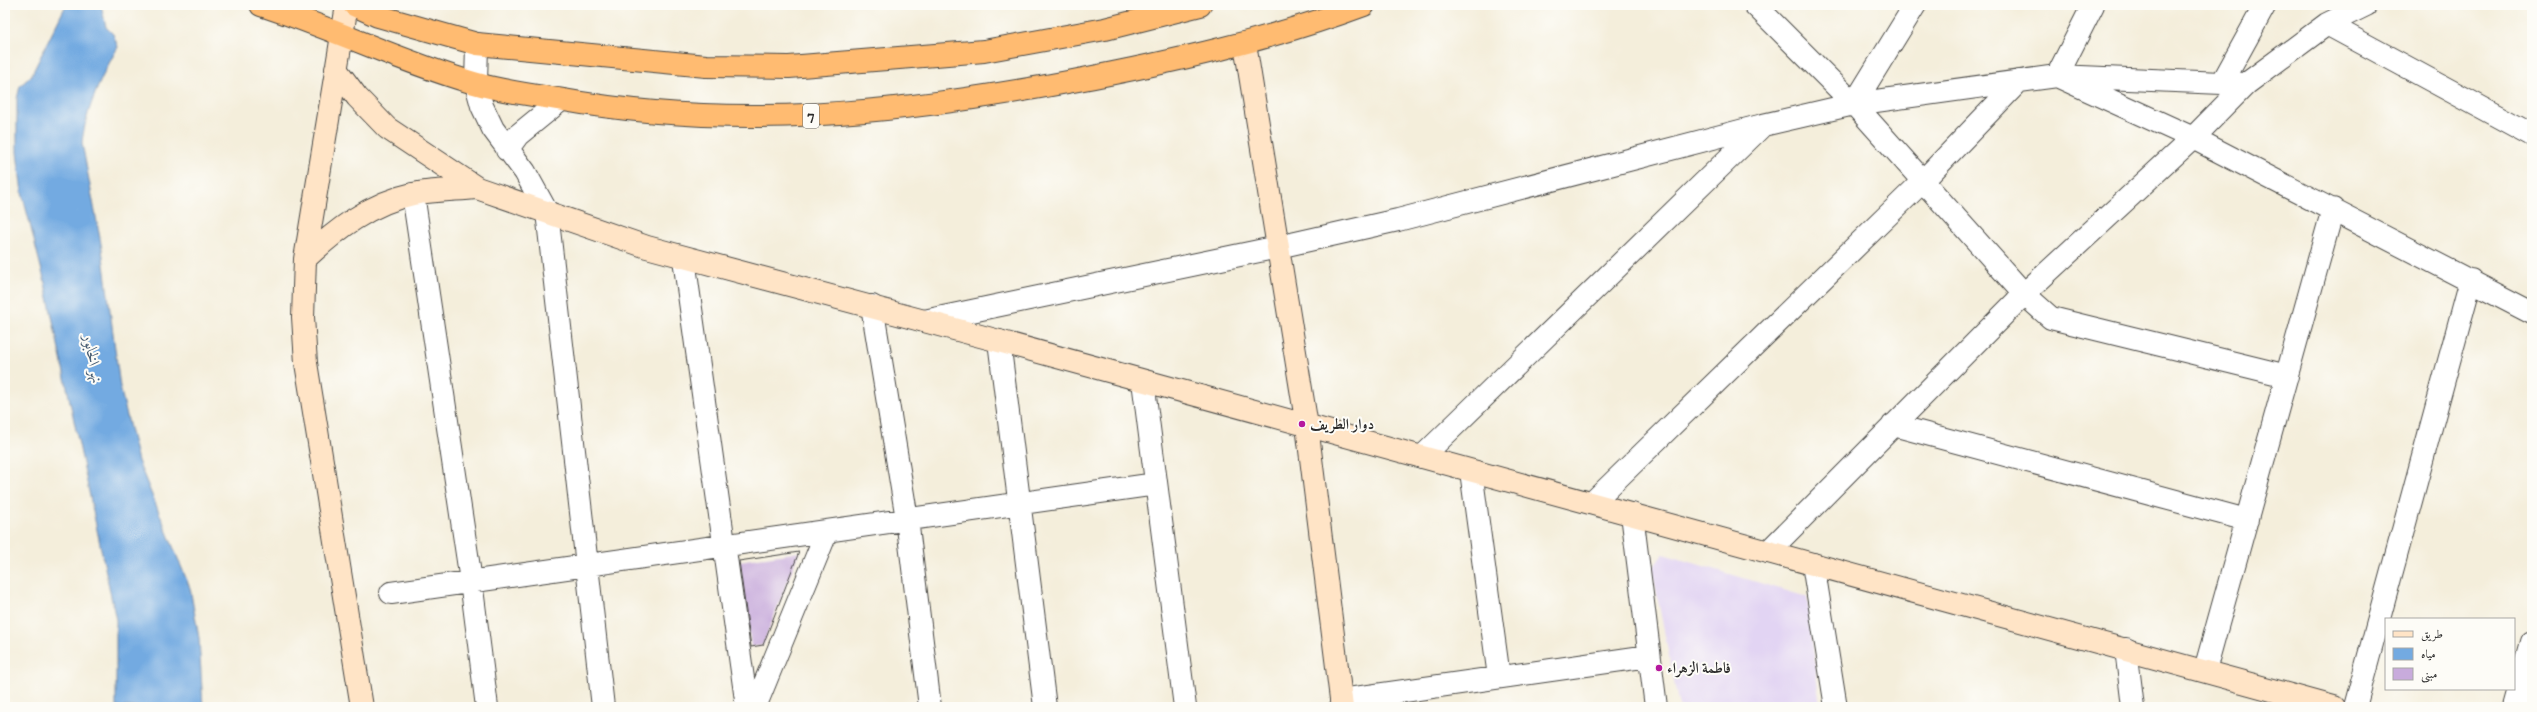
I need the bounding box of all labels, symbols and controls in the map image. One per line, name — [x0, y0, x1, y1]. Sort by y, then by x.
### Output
road number: 7 — [803, 104, 819, 128]
water label: نهر الخابور — [79, 332, 107, 385]
place label: دوار الطريف — [1310, 415, 1374, 434]
marker: دوار الطريف — [1297, 419, 1307, 429]
legend — [2385, 618, 2515, 690]
text: طريق — [2421, 627, 2443, 642]
text: مياه — [2421, 647, 2436, 662]
place label: فاطمة الزهراء — [1667, 659, 1731, 678]
marker: فاطمة الزهراء — [1654, 663, 1664, 673]
text: مبنى — [2421, 667, 2437, 683]

